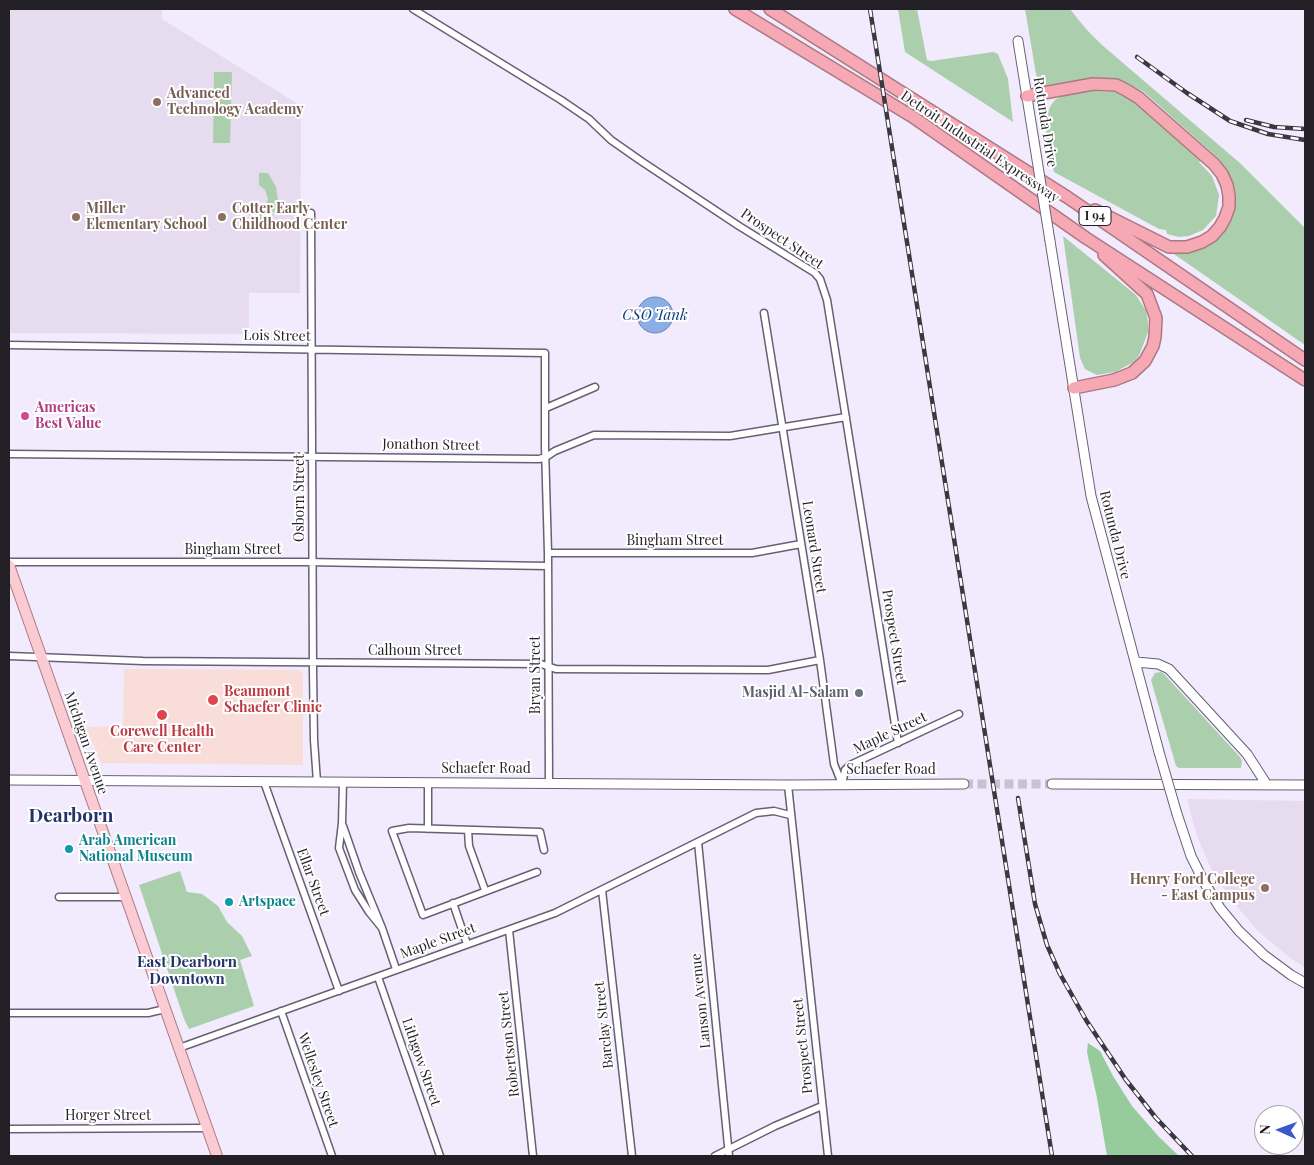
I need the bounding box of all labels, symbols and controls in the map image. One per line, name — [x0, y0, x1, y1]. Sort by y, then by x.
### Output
street label: Rotunda Drive — [1030, 76, 1060, 168]
place label: Advanced Technology Academy — [167, 86, 304, 118]
street label: Detroit Industrial Expressway — [897, 88, 1063, 206]
marker: Advanced Technology Academy — [151, 96, 163, 108]
place label: Miller Elementary School — [86, 201, 207, 233]
place label: Cotter Early Childhood Center — [232, 201, 347, 233]
street label: Prospect Street — [737, 205, 827, 273]
road number: I 94 — [1079, 207, 1111, 226]
marker: Miller Elementary School — [70, 211, 82, 223]
marker: Cotter Early Childhood Center — [216, 211, 228, 223]
water label: CSO Tank — [622, 306, 688, 324]
street label: Lois Street — [243, 327, 311, 345]
place label: Americas Best Value — [35, 400, 102, 432]
marker: Americas Best Value — [19, 410, 31, 422]
street label: Jonathon Street — [382, 436, 480, 454]
street label: Osborn Street — [292, 454, 308, 542]
street label: Rotunda Drive — [1096, 489, 1134, 581]
street label: Leonard Street — [798, 500, 830, 594]
street label: Bingham Street — [626, 533, 724, 549]
street label: Bingham Street — [184, 542, 282, 558]
street label: Prospect Street — [878, 588, 910, 686]
street label: Bryan Street — [528, 636, 544, 714]
street label: Calhoun Street — [368, 643, 462, 659]
place label: Beaumont Schaefer Clinic — [224, 684, 322, 716]
place label: Masjid Al-Salam — [742, 685, 849, 701]
marker: Masjid Al-Salam — [853, 687, 865, 699]
street label: Michigan Avenue — [61, 689, 111, 797]
marker: Beaumont Schaefer Clinic — [206, 693, 220, 707]
marker: Corewell Health Care Center — [155, 708, 169, 722]
street label: Maple Street — [851, 709, 929, 757]
place label: Corewell Health Care Center — [110, 724, 214, 756]
street label: Schaefer Road — [441, 761, 531, 777]
street label: Schaefer Road — [846, 762, 936, 778]
district label: Dearborn — [28, 805, 114, 827]
place label: Arab American National Museum — [79, 833, 193, 866]
marker: Arab American National Museum — [63, 843, 75, 855]
street label: Ellar Street — [293, 846, 333, 918]
place label: Henry Ford College - East Campus — [1130, 872, 1255, 904]
marker: Henry Ford College - East Campus — [1259, 882, 1271, 894]
place label: Artspace — [239, 894, 296, 910]
marker: Artspace — [223, 896, 235, 908]
street label: Maple Street — [398, 920, 478, 962]
district label: East Dearborn Downtown — [137, 953, 237, 988]
street label: Lanson Avenue — [688, 953, 714, 1049]
street label: Barclay Street — [591, 981, 617, 1069]
street label: Robertson Street — [495, 990, 523, 1098]
street label: Prospect Street — [790, 997, 816, 1095]
street label: Lithgow Street — [398, 1016, 444, 1108]
street label: Wellesley Street — [294, 1030, 342, 1130]
north arrow — [1254, 1105, 1304, 1155]
street label: Horger Street — [65, 1108, 151, 1124]
text: N — [1255, 1124, 1274, 1135]

